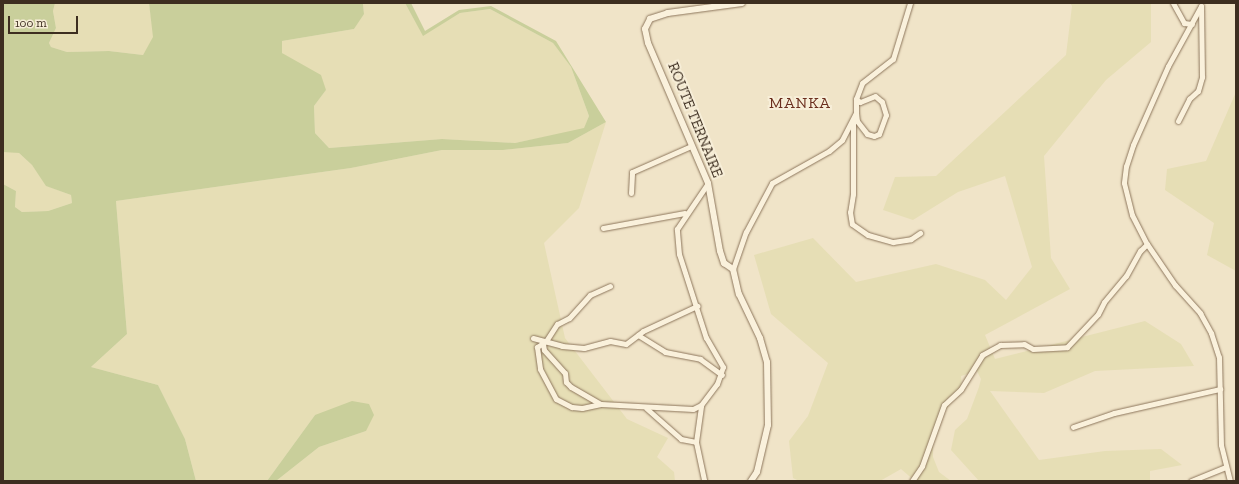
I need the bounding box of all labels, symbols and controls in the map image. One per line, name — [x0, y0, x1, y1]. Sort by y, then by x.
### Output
scale bar — [10, 8, 80, 34]
text: 100 m — [15, 16, 47, 30]
street label: ROUTE TERNAIRE — [664, 60, 726, 180]
district label: MANKA — [769, 93, 831, 113]

